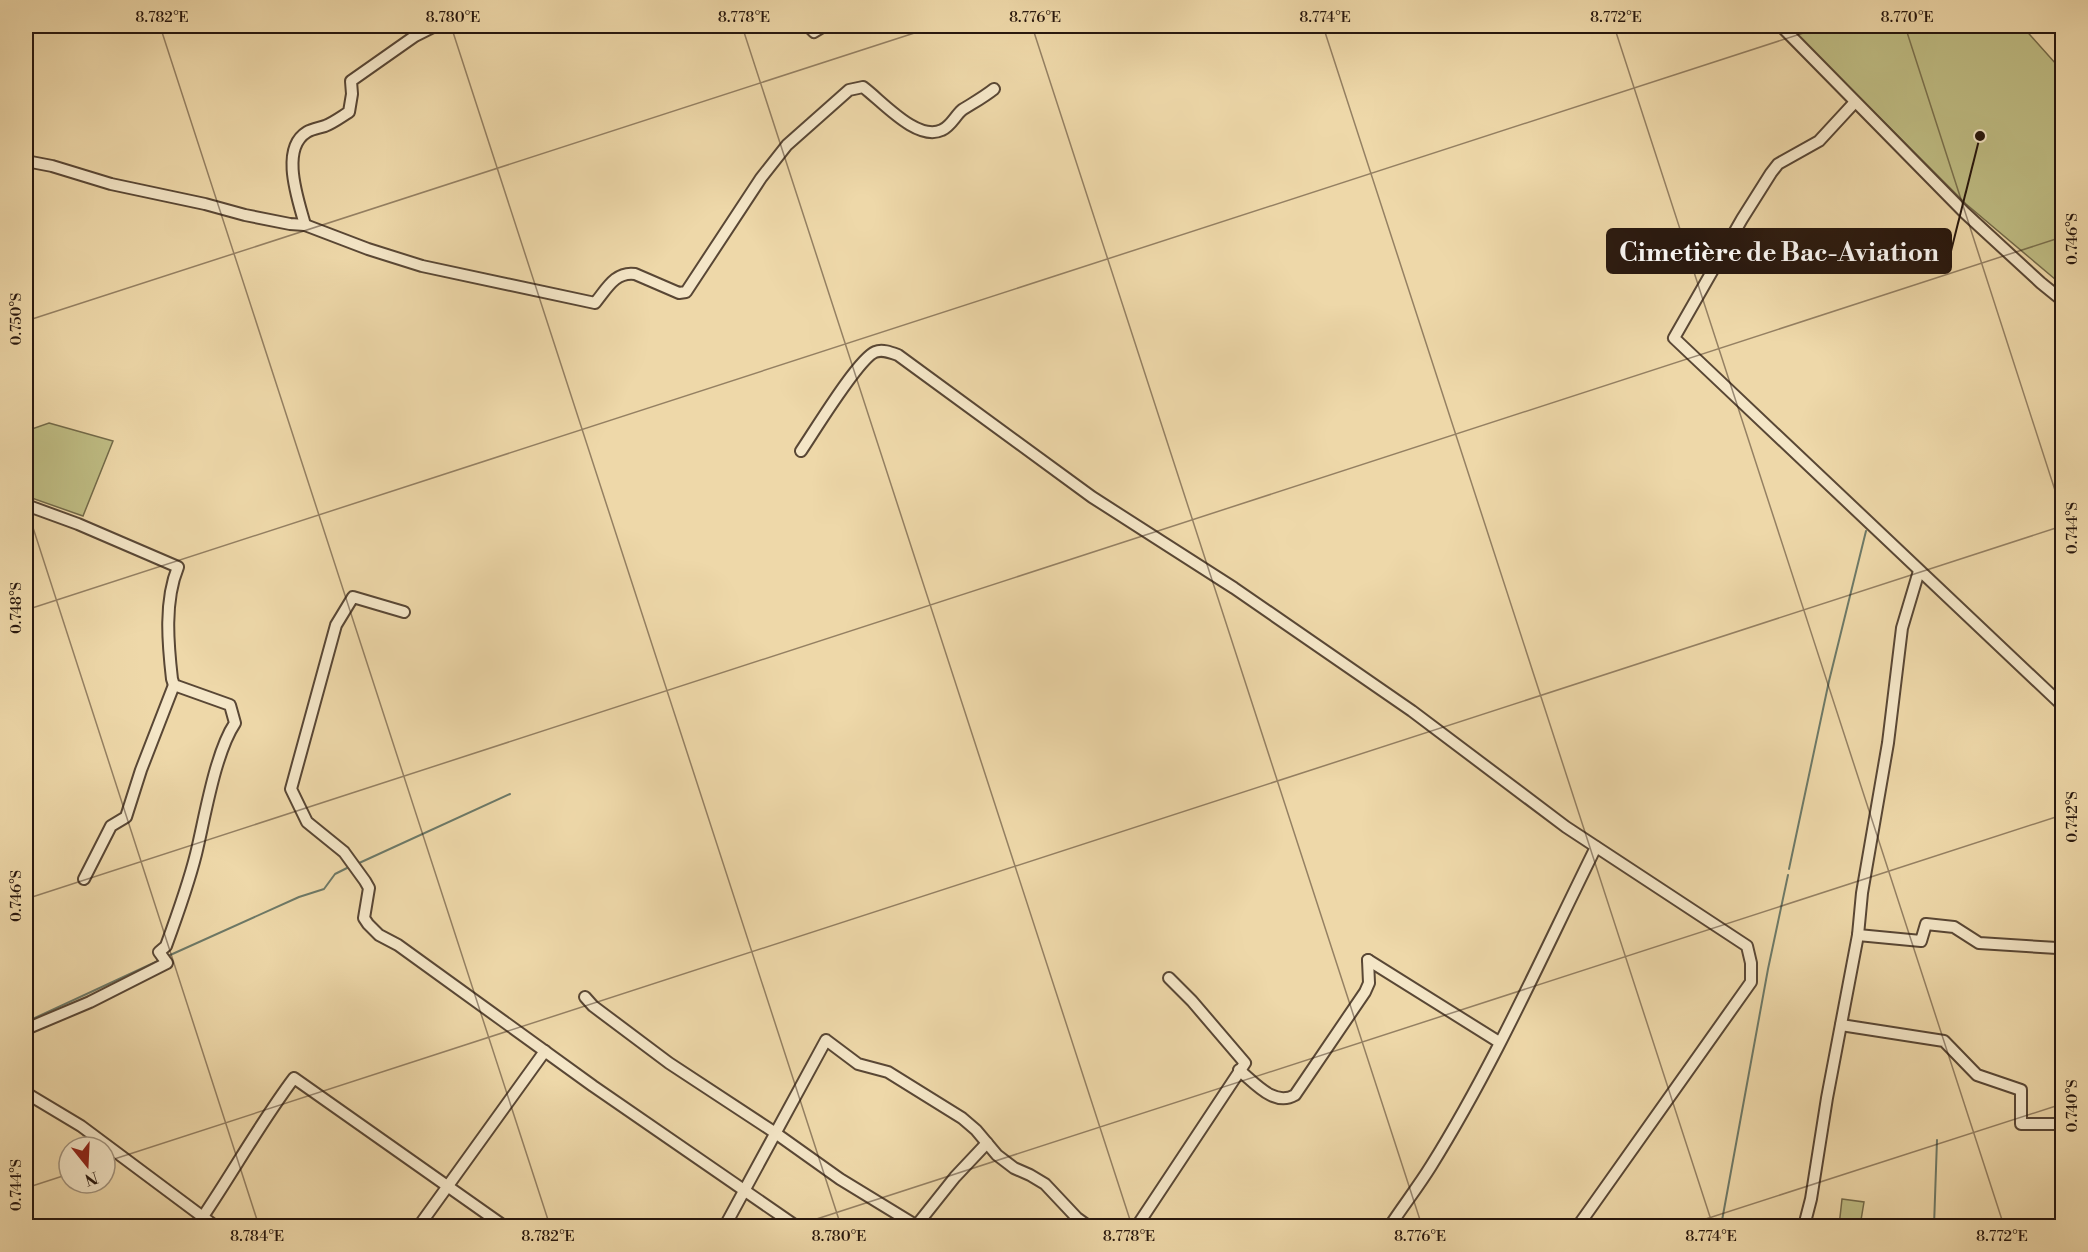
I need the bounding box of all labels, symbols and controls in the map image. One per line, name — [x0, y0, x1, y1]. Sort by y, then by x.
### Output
text: 8.782°E — [135, 8, 189, 27]
text: 8.780°E — [426, 8, 480, 27]
text: 8.778°E — [718, 8, 770, 27]
text: 8.776°E — [1009, 8, 1061, 27]
text: 8.774°E — [1299, 8, 1351, 27]
text: 8.772°E — [1590, 8, 1642, 27]
text: 8.770°E — [1880, 8, 1934, 27]
text: 0.746°S — [2063, 213, 2082, 265]
callout: Cimetière de Bac-Aviation — [1607, 229, 1951, 273]
text: Cimetière de Bac-Aviation — [1619, 237, 1939, 269]
text: 0.750°S — [7, 293, 26, 345]
text: 0.744°S — [2063, 502, 2082, 554]
text: 0.748°S — [7, 582, 26, 634]
text: 0.742°S — [2063, 791, 2082, 843]
text: 0.746°S — [7, 870, 26, 922]
text: 0.740°S — [2063, 1080, 2082, 1132]
north arrow — [57, 1135, 117, 1195]
text: 0.744°S — [7, 1159, 26, 1211]
text: N — [82, 1167, 100, 1190]
text: 8.784°E — [230, 1227, 284, 1246]
text: 8.782°E — [521, 1227, 575, 1246]
text: 8.780°E — [812, 1227, 866, 1246]
text: 8.778°E — [1103, 1227, 1155, 1246]
text: 8.776°E — [1394, 1227, 1446, 1246]
text: 8.774°E — [1685, 1227, 1737, 1246]
text: 8.772°E — [1976, 1227, 2028, 1246]

